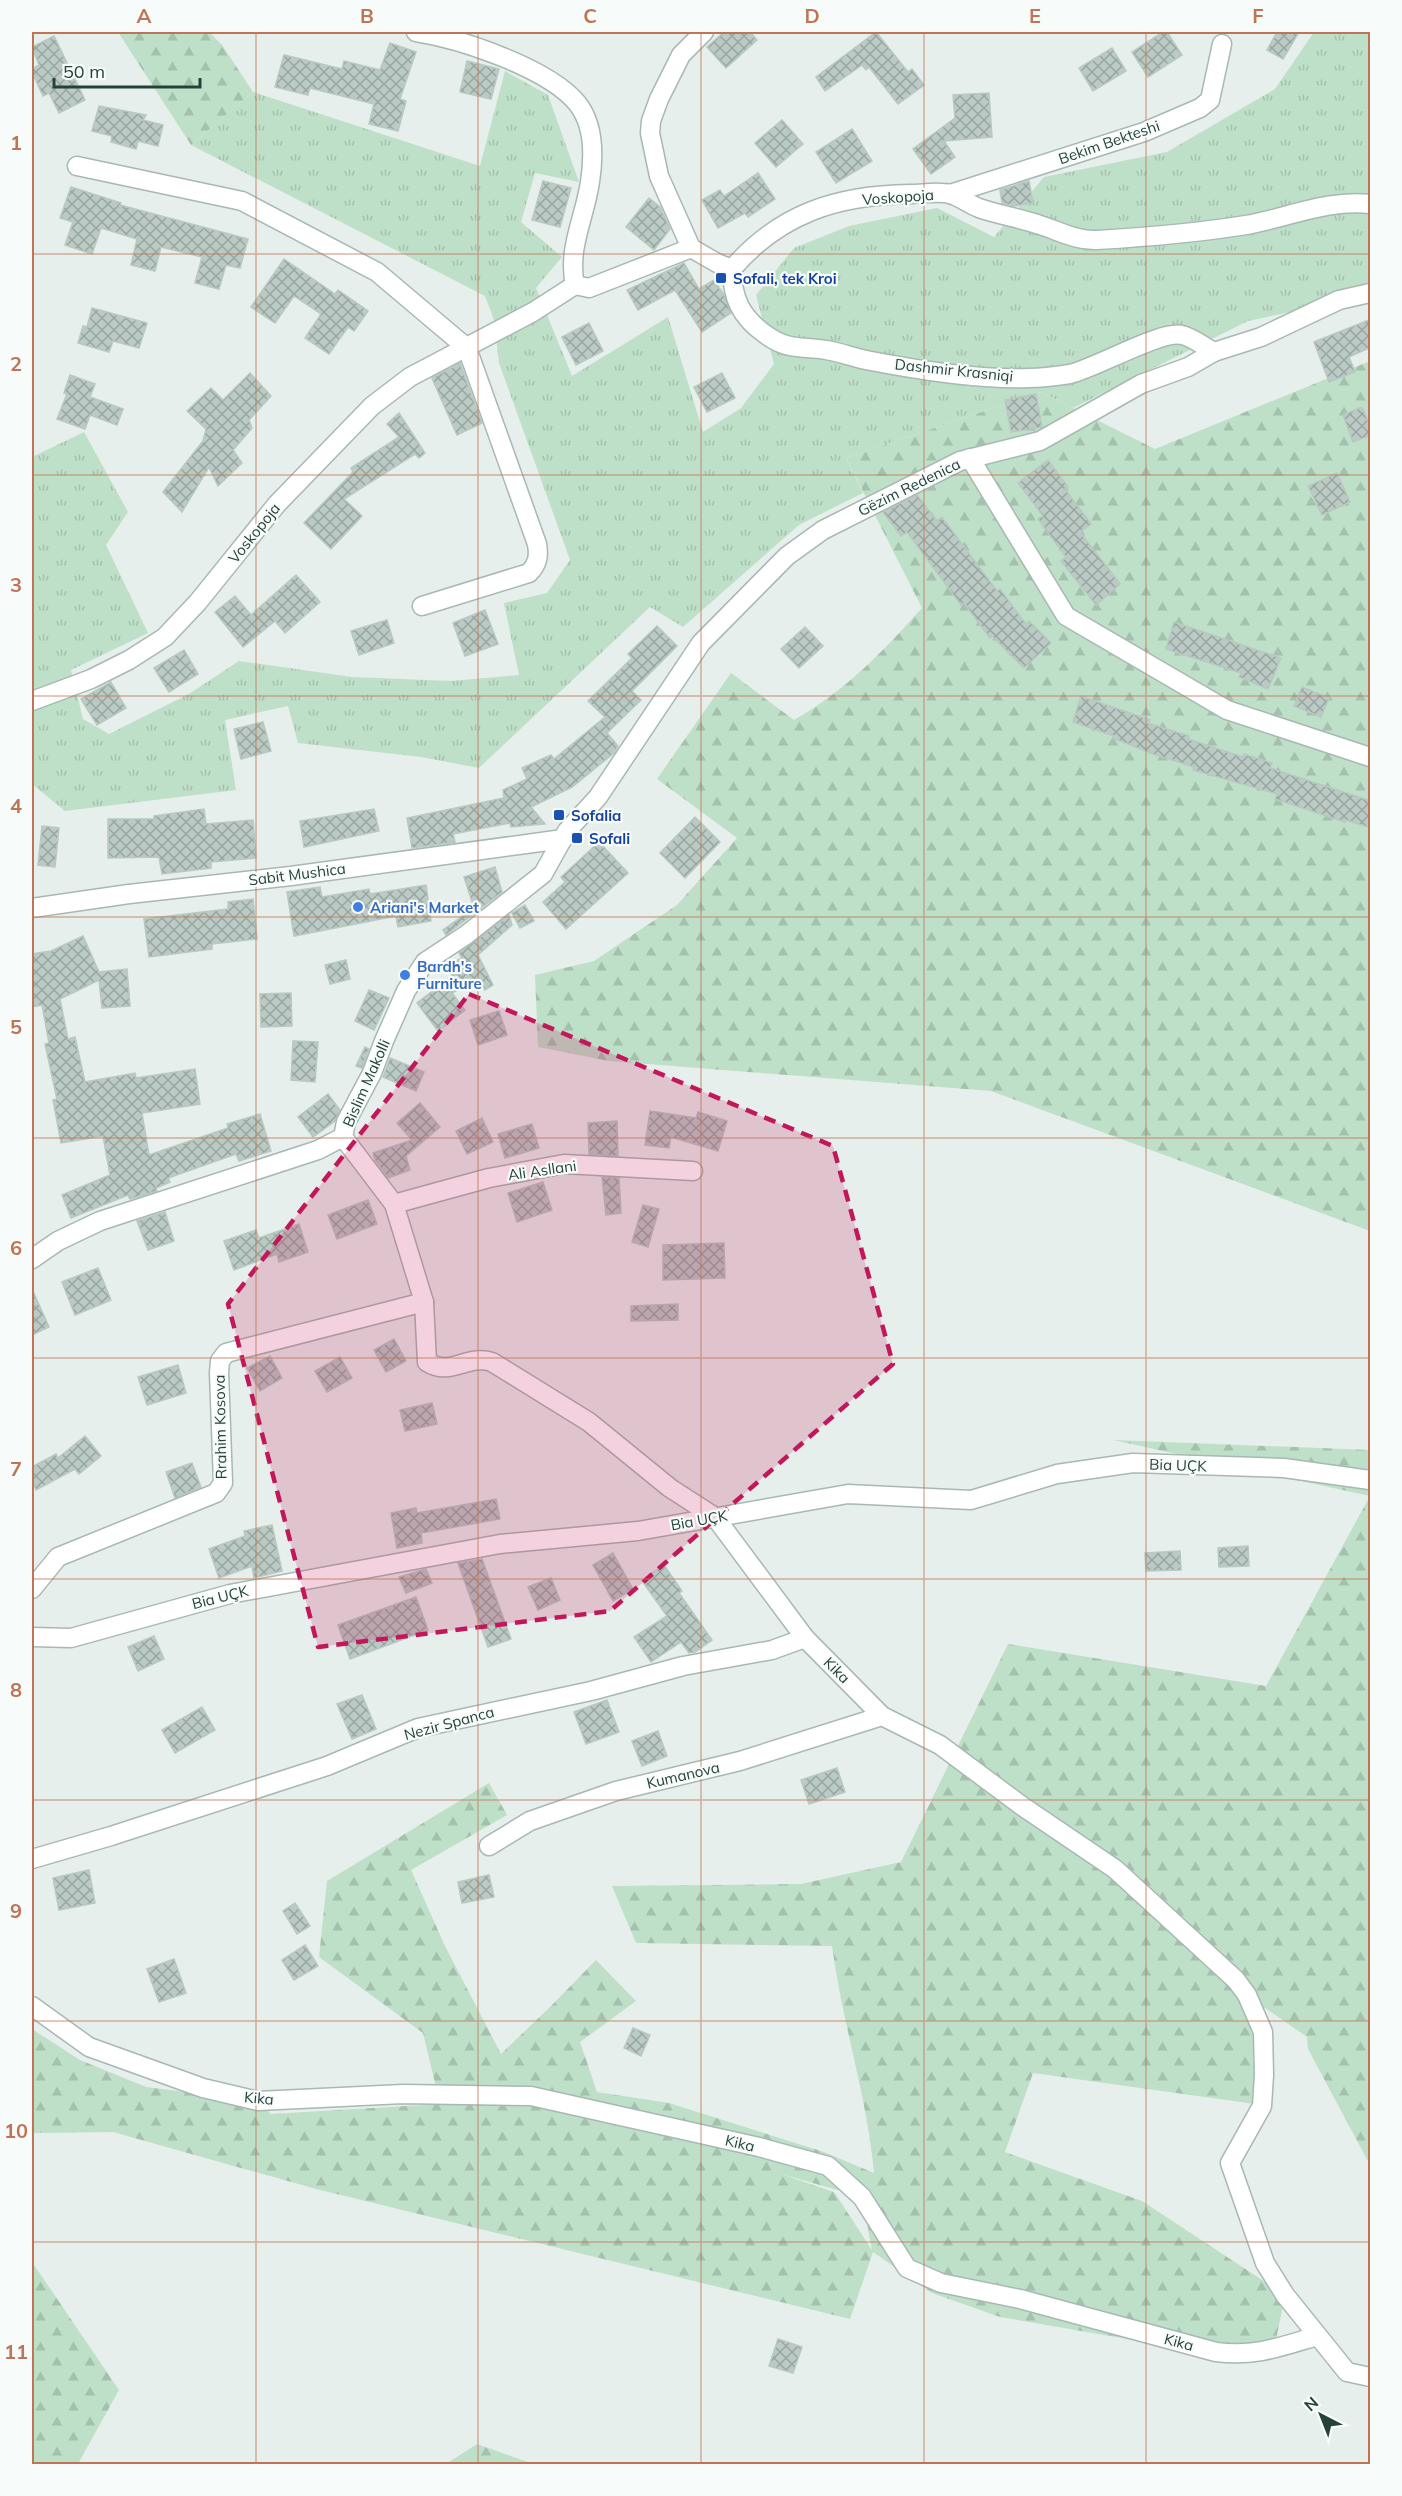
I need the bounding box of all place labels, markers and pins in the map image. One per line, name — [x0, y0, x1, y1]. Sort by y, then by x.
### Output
place label: Sofali, tek Kroi — [733, 269, 837, 288]
marker: Sofali, tek Kroi — [714, 271, 728, 285]
place label: Sofalia — [571, 806, 621, 825]
marker: Sofalia — [552, 808, 566, 822]
place label: Sofali — [589, 829, 630, 848]
marker: Sofali — [570, 831, 584, 845]
place label: Ariani's Market — [370, 898, 479, 917]
marker: Ariani's Market — [351, 900, 365, 914]
place label: Bardh's Furniture — [417, 957, 482, 993]
marker: Bardh's Furniture — [398, 968, 412, 982]

